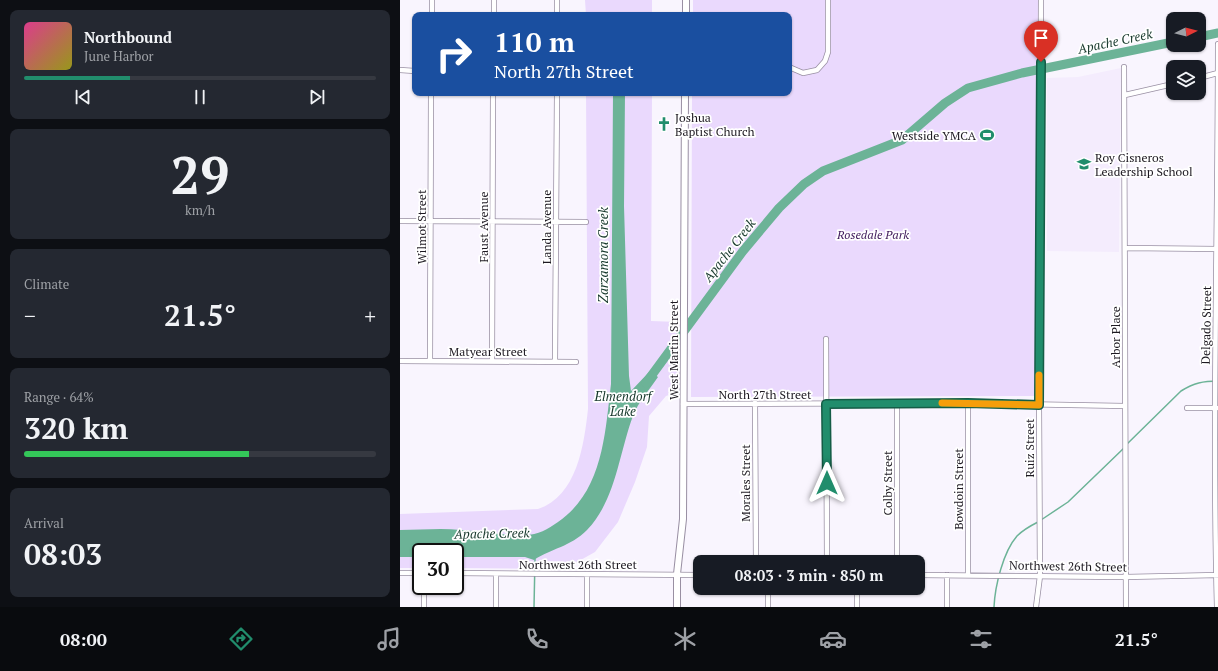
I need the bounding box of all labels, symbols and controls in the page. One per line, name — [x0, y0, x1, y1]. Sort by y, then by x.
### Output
north arrow — [1166, 12, 1206, 52]
map controls — [1166, 12, 1206, 100]
pin — [1024, 21, 1058, 62]
text: 110 m — [494, 23, 575, 60]
water label: Apache Creek — [1075, 24, 1155, 58]
text: Northbound — [84, 27, 172, 47]
icon: arrive — [1030, 27, 1052, 49]
icon: right — [428, 28, 480, 80]
text: June Harbor — [84, 47, 154, 65]
text: North 27th Street — [494, 59, 634, 83]
button: layers — [1166, 60, 1206, 100]
icon: previous — [72, 86, 94, 108]
icon: pause — [189, 86, 211, 108]
icon: next — [306, 86, 328, 108]
place label: Joshua Baptist Church — [675, 110, 755, 139]
church icon: Joshua Baptist Church — [656, 116, 672, 132]
sports icon: Westside YMCA — [979, 127, 995, 143]
place label: Westside YMCA — [892, 128, 977, 143]
text: 29 — [171, 140, 229, 209]
place label: Roy Cisneros Leadership School — [1095, 150, 1193, 179]
school or university icon: Roy Cisneros Leadership School — [1076, 156, 1092, 172]
street label: Wilmot Street — [414, 189, 429, 264]
street label: Landa Avenue — [539, 190, 554, 264]
street label: Faust Avenue — [476, 191, 491, 263]
text: km/h — [185, 201, 215, 219]
water label: Zarzamora Creek — [594, 206, 612, 303]
water label: Apache Creek — [698, 214, 760, 286]
park label: Rosedale Park — [836, 227, 909, 242]
text: Climate — [24, 275, 69, 293]
street label: Delgado Street — [1198, 285, 1214, 364]
text: 21.5° — [164, 295, 236, 335]
street label: West Martin Street — [666, 299, 681, 400]
text: − — [24, 301, 36, 330]
text: + — [364, 301, 376, 330]
street label: Arbor Place — [1108, 306, 1123, 368]
street label: Matyear Street — [449, 344, 528, 359]
water label: Elmendorf Lake — [594, 387, 654, 420]
street label: North 27th Street — [718, 387, 812, 402]
text: Range · 64% — [24, 388, 94, 406]
text: 320 km — [24, 408, 128, 448]
street label: Ruiz Street — [1022, 418, 1037, 477]
street label: Morales Street — [738, 444, 753, 522]
street label: Bowdoin Street — [951, 448, 966, 530]
street label: Colby Street — [880, 450, 895, 516]
position arrow — [806, 462, 848, 504]
text: Arrival — [24, 514, 64, 532]
water label: Apache Creek — [453, 523, 531, 543]
text: 08:03 — [24, 534, 102, 574]
speed limit sign: 30 — [412, 543, 464, 595]
street label: Northwest 26th Street — [519, 557, 638, 572]
street label: Northwest 26th Street — [1009, 557, 1128, 575]
text: 08:03 · 3 min · 850 m — [735, 565, 883, 585]
icon: directions — [227, 625, 255, 653]
icon: music — [375, 625, 403, 653]
icon: phone — [523, 625, 551, 653]
icon: climate — [671, 625, 699, 653]
icon: car — [819, 625, 847, 653]
icon: filters — [967, 625, 995, 653]
text: 08:00 — [60, 627, 107, 651]
text: 21.5° — [1115, 627, 1158, 651]

